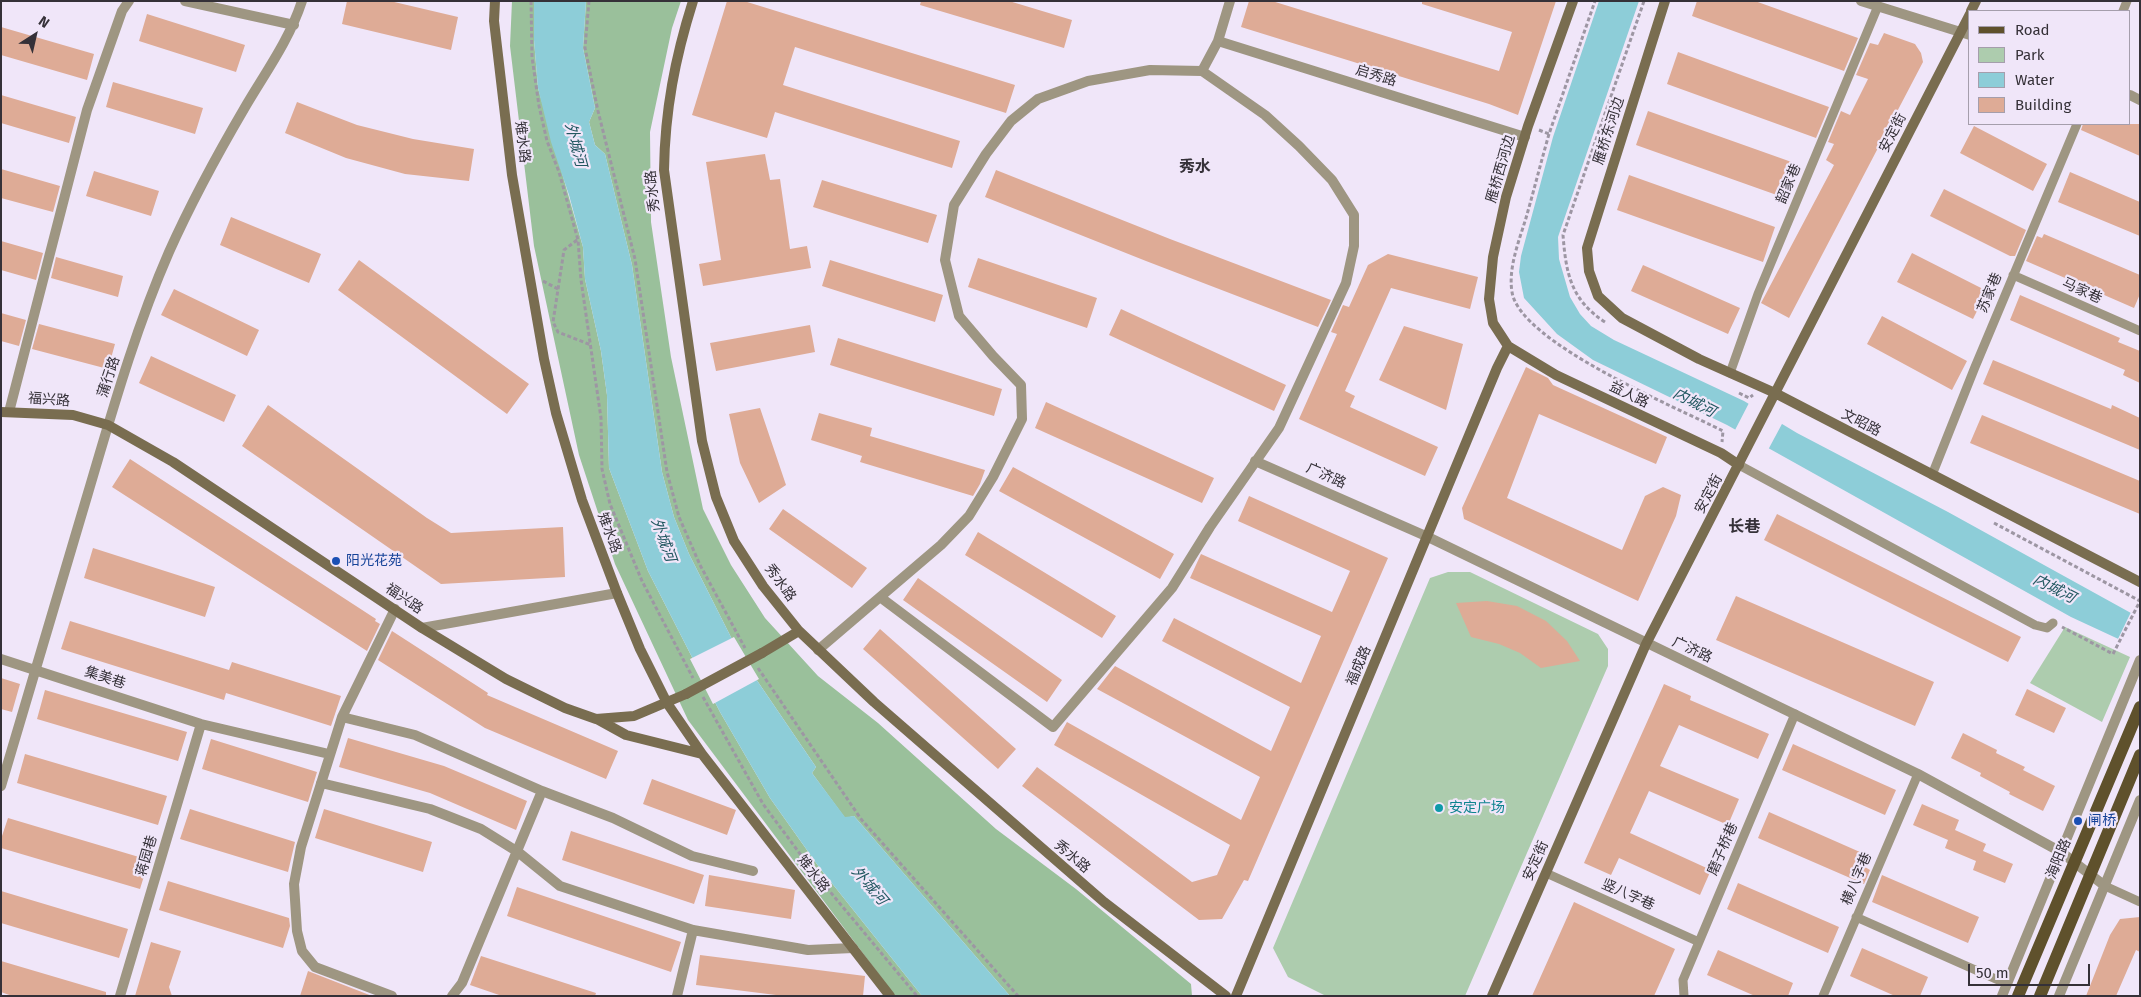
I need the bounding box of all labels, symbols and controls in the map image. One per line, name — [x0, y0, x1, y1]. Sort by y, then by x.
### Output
north arrow — [10, 10, 60, 60]
legend — [1968, 10, 2131, 125]
text: N — [35, 13, 53, 32]
text: Road — [2015, 21, 2050, 39]
text: Park — [2015, 46, 2045, 64]
street label: 启秀路 — [1353, 62, 1399, 90]
text: Water — [2015, 71, 2054, 89]
street label: 雁桥东河边 — [1590, 95, 1628, 167]
text: Building — [2015, 96, 2071, 114]
street label: 安定街 — [1876, 110, 1910, 156]
street label: 雉水路 — [511, 120, 533, 164]
water label: 外城河 — [560, 121, 590, 169]
street label: 雁桥西河边 — [1483, 133, 1519, 205]
district label: 秀水 — [1179, 158, 1211, 178]
street label: 韶家巷 — [1773, 161, 1805, 207]
street label: 秀水路 — [642, 169, 664, 213]
street label: 苏家巷 — [1974, 270, 2006, 316]
street label: 马家巷 — [2059, 275, 2105, 307]
street label: 蒲行路 — [95, 354, 123, 400]
street label: 益人路 — [1606, 378, 1652, 412]
water label: 内城河 — [1670, 385, 1718, 421]
street label: 福兴路 — [27, 390, 71, 410]
street label: 文昭路 — [1838, 406, 1884, 440]
street label: 广济路 — [1303, 460, 1349, 492]
street label: 安定街 — [1692, 472, 1726, 516]
street label: 雉水路 — [594, 510, 624, 556]
water label: 外城河 — [647, 516, 679, 564]
district label: 长巷 — [1728, 518, 1760, 538]
place label: 阳光花苑 — [346, 553, 402, 569]
marker: 阳光花苑 — [330, 555, 342, 567]
street label: 秀水路 — [761, 561, 799, 605]
water label: 内城河 — [2030, 571, 2078, 607]
street label: 福兴路 — [382, 580, 426, 618]
street label: 广济路 — [1669, 634, 1715, 666]
street label: 福成路 — [1343, 643, 1375, 689]
street label: 集美巷 — [82, 664, 128, 692]
place label: 安定广场 — [1449, 800, 1505, 816]
marker: 安定广场 — [1433, 802, 1445, 814]
place label: 闸桥 — [2088, 813, 2116, 829]
marker: 闸桥 — [2072, 815, 2084, 827]
street label: 磨子桥巷 — [1704, 820, 1742, 878]
street label: 蒋园巷 — [133, 833, 161, 879]
street label: 海阳路 — [2043, 836, 2075, 882]
street label: 秀水路 — [1051, 837, 1093, 877]
street label: 安定街 — [1520, 838, 1552, 884]
street label: 横八字巷 — [1838, 850, 1876, 908]
street label: 雉水路 — [793, 852, 833, 896]
water label: 外城河 — [847, 863, 891, 909]
street label: 竖八字巷 — [1599, 876, 1657, 914]
scale bar — [1971, 954, 2094, 986]
text: 50 m — [1976, 964, 2009, 982]

